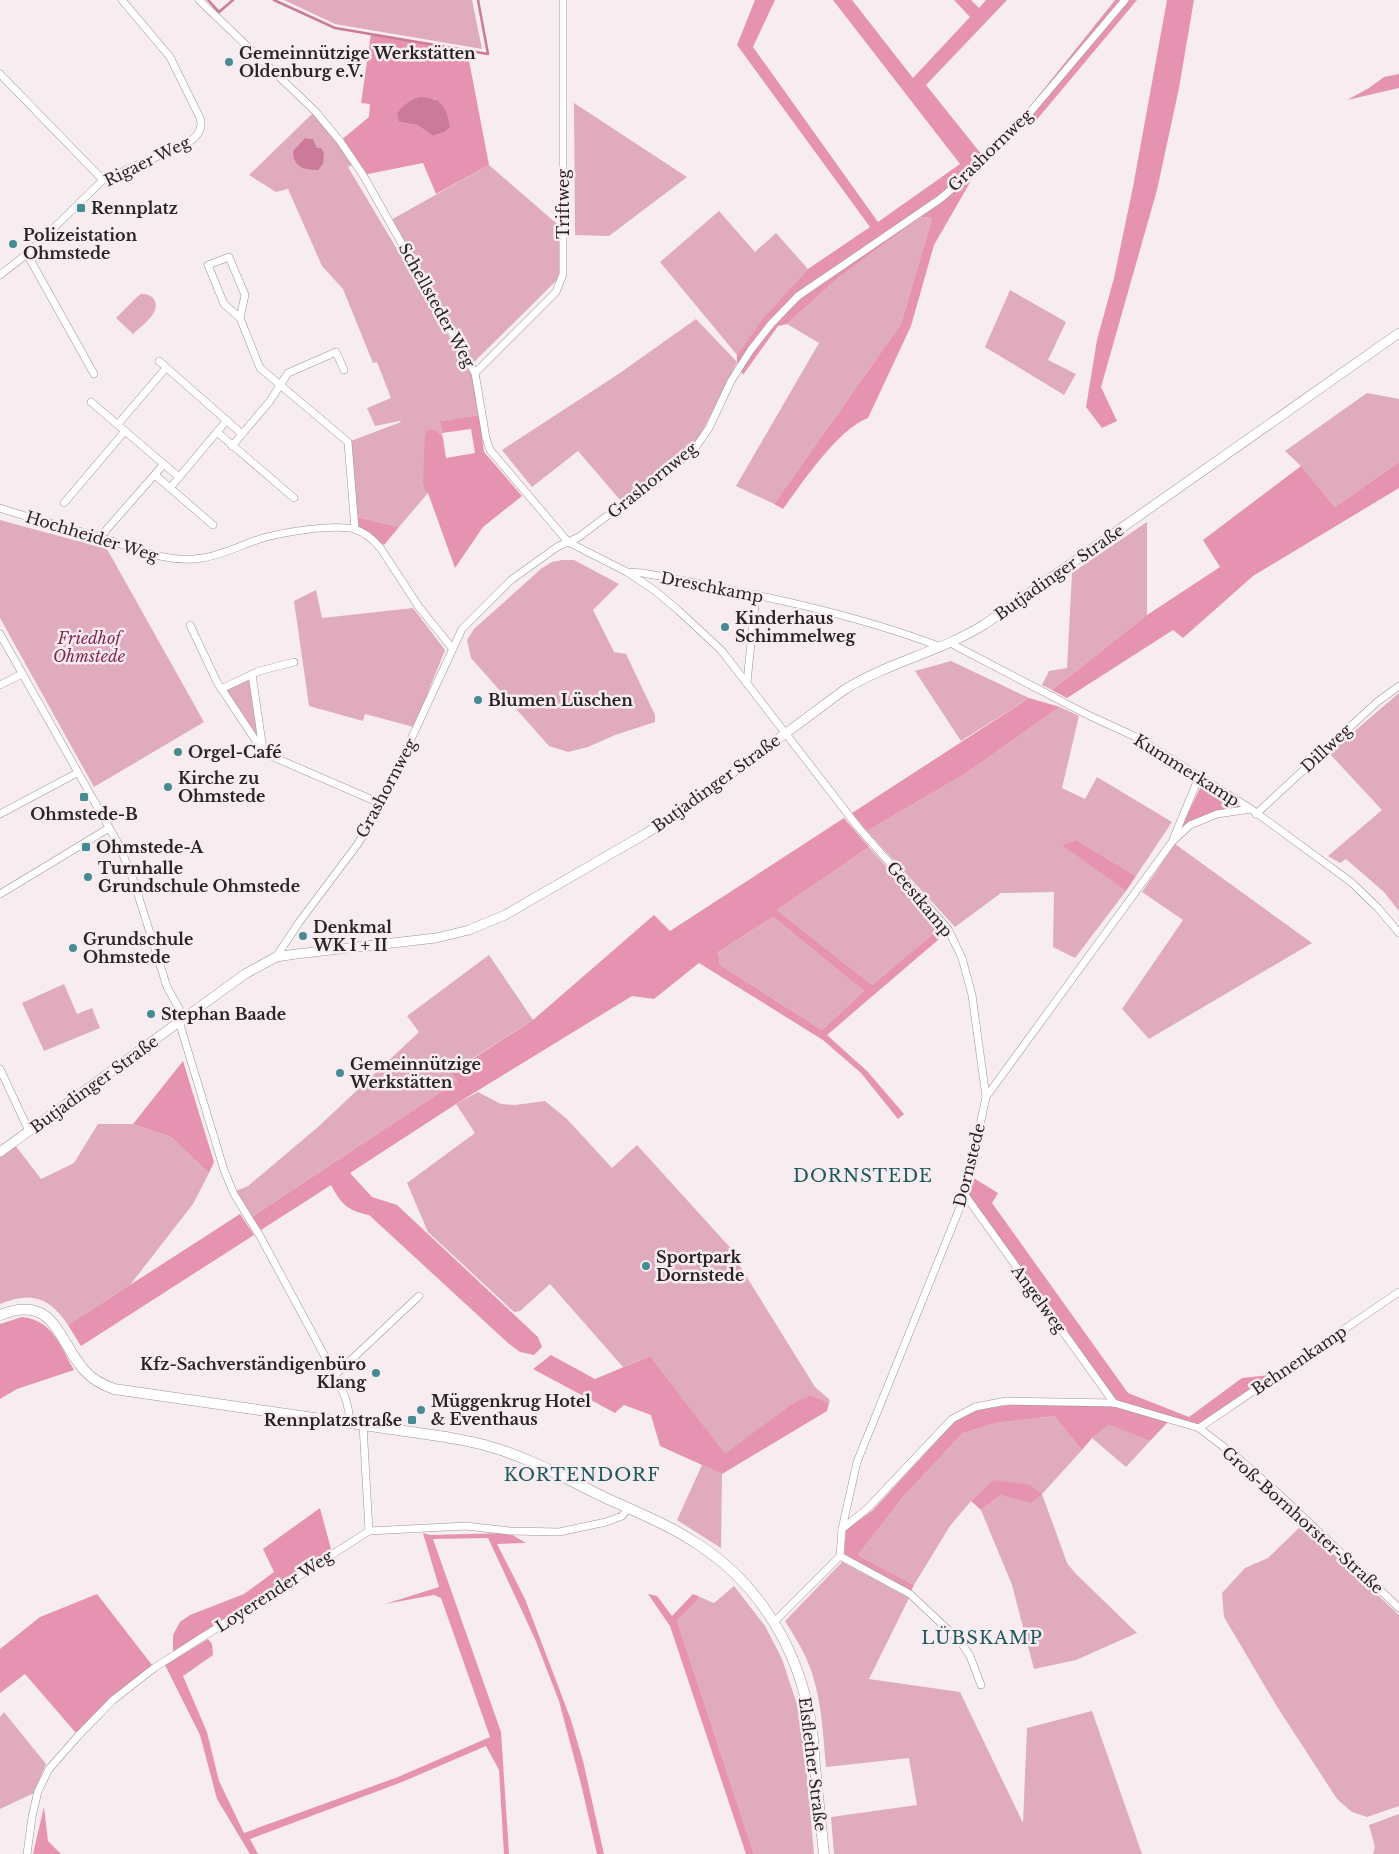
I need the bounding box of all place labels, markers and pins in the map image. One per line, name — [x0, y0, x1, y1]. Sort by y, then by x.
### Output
place label: Gemeinnützige Werkstätten Oldenburg e.V. — [239, 43, 476, 81]
marker: Gemeinnützige Werkstätten Oldenburg e.V. — [223, 56, 235, 68]
place label: Rennplatz — [91, 198, 178, 218]
marker: Rennplatz — [75, 202, 87, 214]
place label: Polizeistation Ohmstede — [23, 225, 138, 263]
marker: Polizeistation Ohmstede — [7, 238, 19, 250]
place label: Kinderhaus Schimmelweg — [735, 608, 856, 646]
marker: Kinderhaus Schimmelweg — [719, 621, 731, 633]
place label: Blumen Lüschen — [488, 690, 633, 710]
marker: Blumen Lüschen — [472, 694, 484, 706]
place label: Orgel-Café — [188, 742, 282, 762]
marker: Orgel-Café — [172, 746, 184, 758]
place label: Kirche zu Ohmstede — [178, 768, 265, 806]
marker: Kirche zu Ohmstede — [162, 781, 174, 793]
marker: Ohmstede-B — [78, 791, 90, 803]
place label: Ohmstede-B — [30, 804, 138, 824]
place label: Ohmstede-A — [96, 837, 204, 857]
marker: Ohmstede-A — [80, 841, 92, 853]
place label: Turnhalle Grundschule Ohmstede — [98, 858, 300, 896]
marker: Turnhalle Grundschule Ohmstede — [82, 871, 94, 883]
place label: Denkmal WK I + II — [312, 917, 392, 955]
place label: Grundschule Ohmstede — [83, 929, 193, 967]
marker: Denkmal WK I + II — [297, 930, 309, 942]
marker: Grundschule Ohmstede — [67, 942, 79, 954]
place label: Stephan Baade — [161, 1004, 286, 1024]
marker: Stephan Baade — [145, 1008, 157, 1020]
place label: Gemeinnützige Werkstätten — [349, 1054, 481, 1092]
marker: Gemeinnützige Werkstätten — [334, 1067, 346, 1079]
place label: Sportpark Dornstede — [656, 1247, 744, 1285]
marker: Sportpark Dornstede — [640, 1260, 652, 1272]
place label: Kfz-Sachverständigenbüro Klang — [140, 1354, 367, 1392]
marker: Kfz-Sachverständigenbüro Klang — [370, 1367, 382, 1379]
place label: Müggenkrug Hotel & Eventhaus — [431, 1391, 591, 1429]
marker: Müggenkrug Hotel & Eventhaus — [415, 1404, 427, 1416]
place label: Rennplatzstraße — [264, 1410, 402, 1430]
marker: Rennplatzstraße — [406, 1414, 418, 1426]

